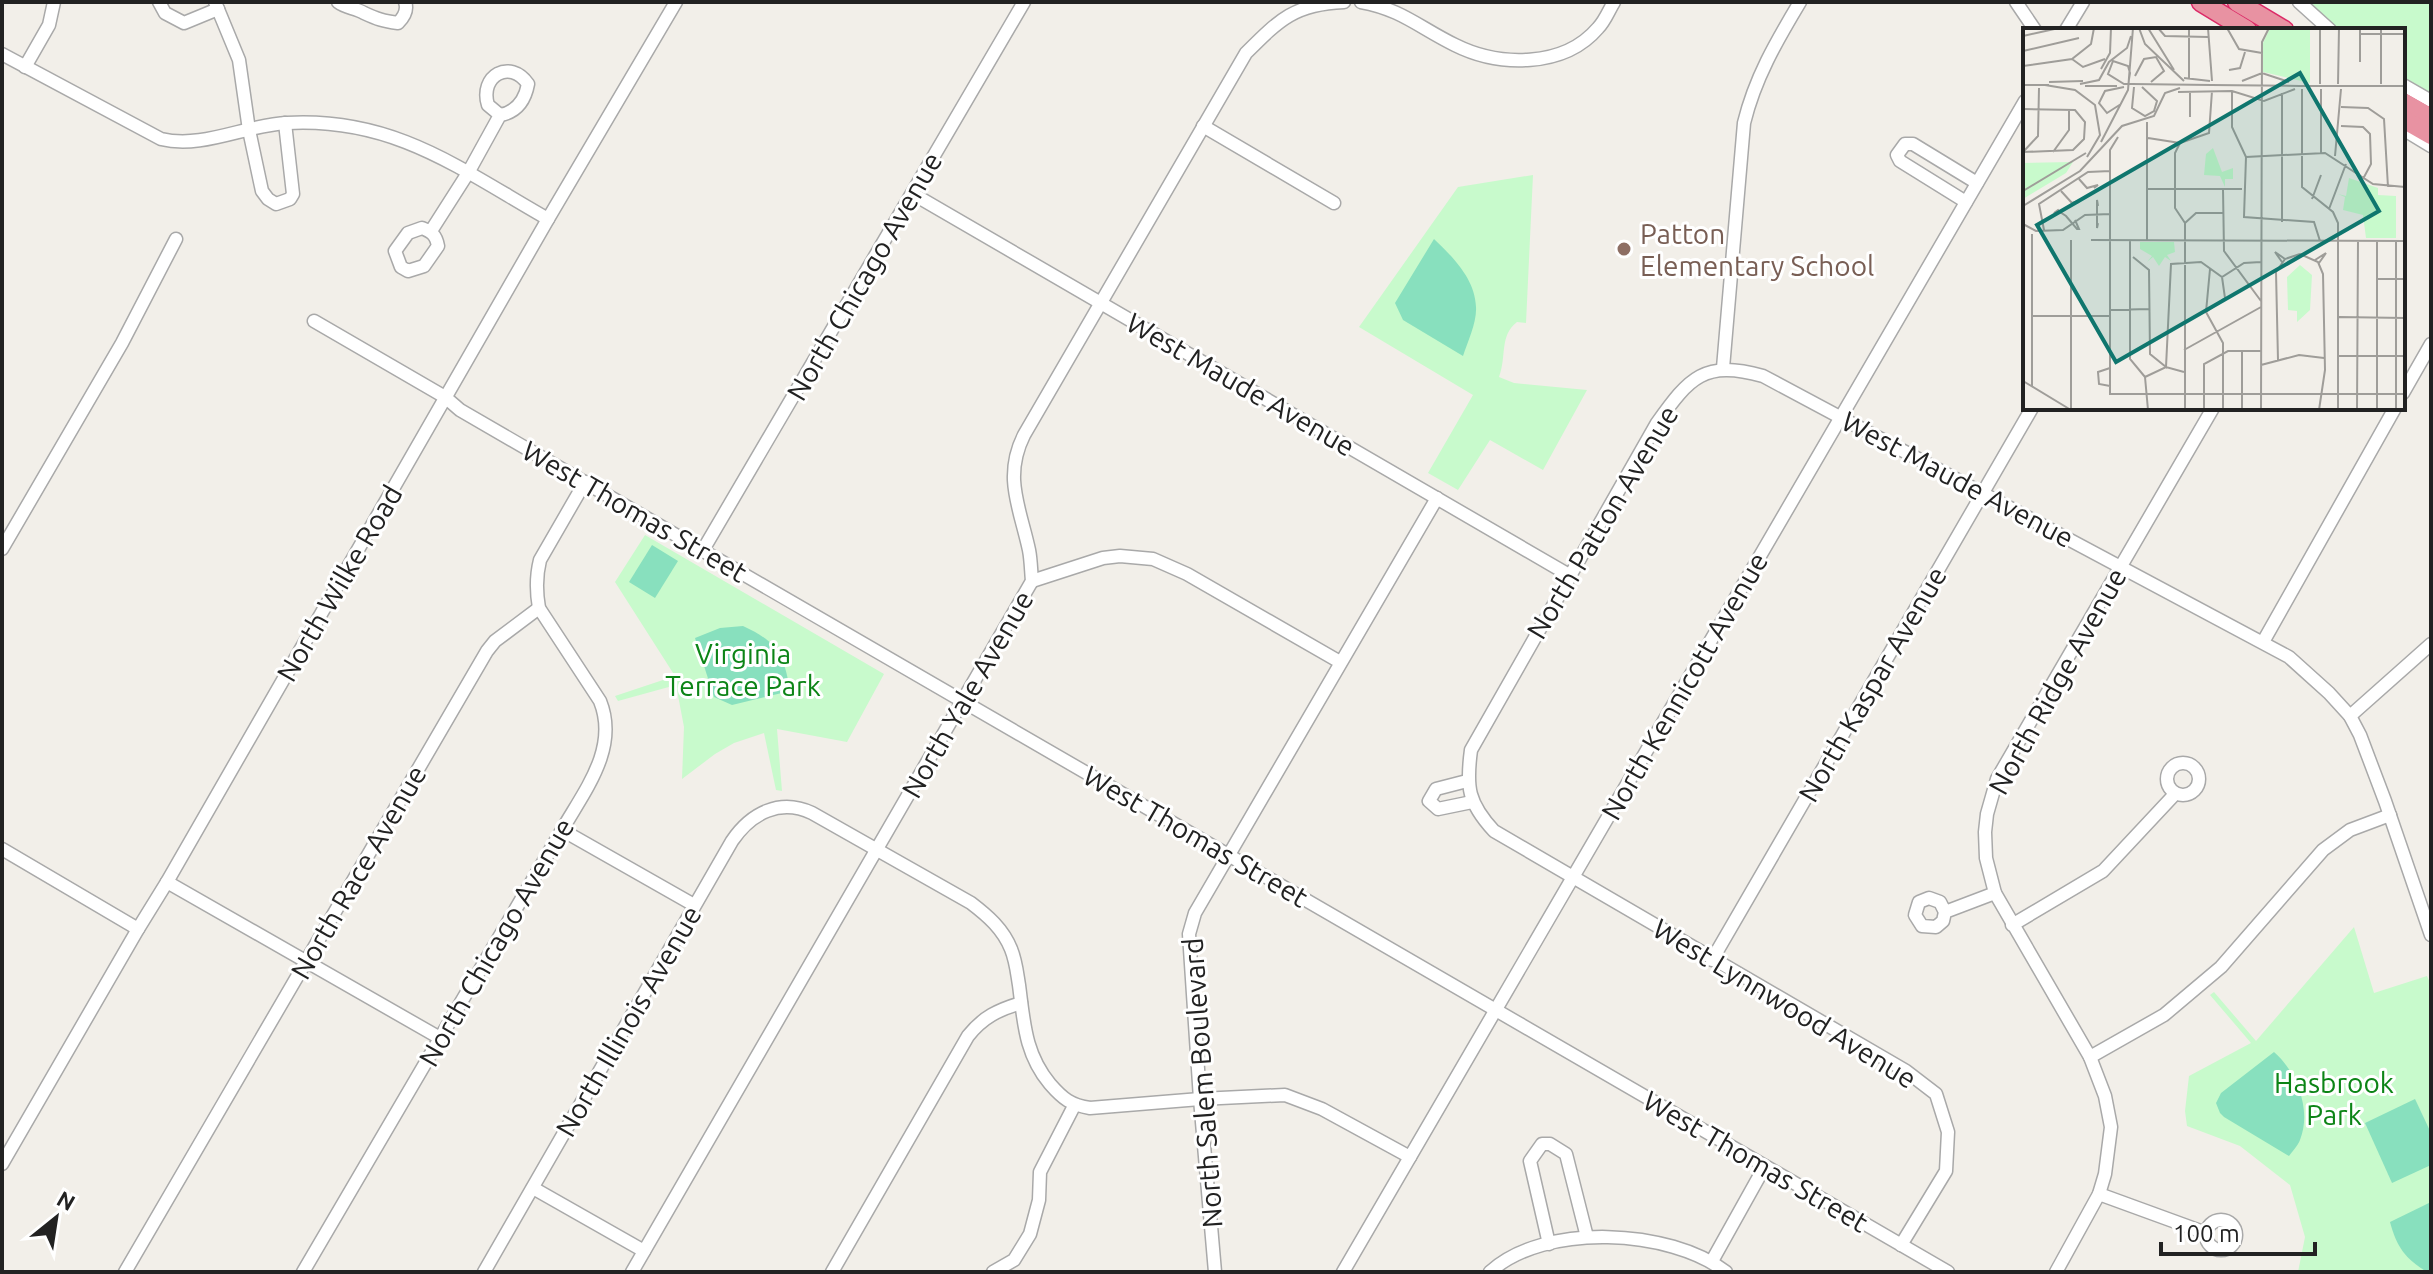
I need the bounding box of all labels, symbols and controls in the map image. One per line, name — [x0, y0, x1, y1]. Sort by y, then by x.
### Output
inset map — [2023, 28, 2405, 410]
street label: North Chicago Avenue — [780, 147, 948, 405]
place label: Patton Elementary School — [1640, 218, 1874, 281]
marker: Patton Elementary School — [1615, 240, 1633, 258]
street label: West Maude Avenue — [1122, 306, 1360, 462]
street label: North Patton Avenue — [1520, 400, 1684, 644]
street label: West Maude Avenue — [1837, 405, 2079, 553]
street label: West Thomas Street — [517, 434, 753, 588]
street label: North Wilke Road — [270, 480, 408, 686]
street label: North Kennicott Avenue — [1595, 547, 1773, 825]
street label: North Kaspar Avenue — [1792, 561, 1952, 807]
street label: North Ridge Avenue — [1982, 563, 2132, 799]
street label: North Yale Avenue — [895, 585, 1039, 803]
park label: Virginia Terrace Park — [665, 638, 821, 701]
street label: West Thomas Street — [1078, 759, 1314, 913]
street label: North Race Avenue — [284, 760, 432, 984]
street label: North Chicago Avenue — [412, 813, 580, 1071]
street label: North Illinois Avenue — [549, 900, 707, 1142]
street label: West Lynnwood Avenue — [1648, 912, 1922, 1094]
street label: North Salem Boulevard — [1176, 937, 1228, 1229]
park label: Hasbrook Park — [2274, 1067, 2394, 1130]
street label: West Thomas Street — [1638, 1084, 1874, 1238]
north arrow — [16, 1178, 96, 1258]
text: N — [53, 1185, 80, 1215]
scale bar — [2161, 1206, 2315, 1256]
text: 100 m — [2173, 1220, 2240, 1247]

